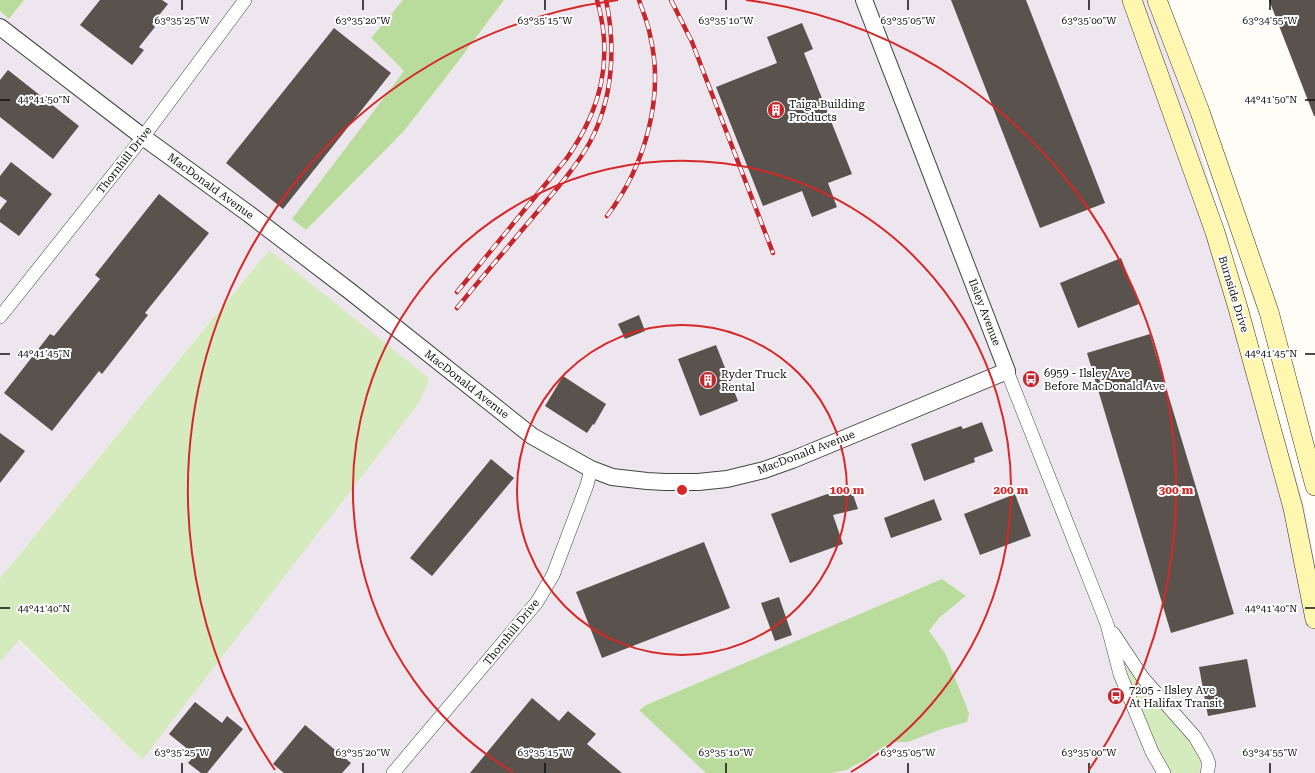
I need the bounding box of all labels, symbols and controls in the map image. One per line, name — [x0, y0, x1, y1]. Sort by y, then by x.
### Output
text: 63°35'25"W — [155, 15, 210, 26]
text: 63°35'20"W — [336, 15, 391, 26]
text: 63°35'15"W — [518, 15, 573, 26]
text: 63°35'10"W — [699, 15, 754, 26]
text: 63°35'05"W — [881, 15, 936, 26]
text: 63°35'00"W — [1062, 15, 1117, 26]
text: 63°34'55"W — [1243, 15, 1298, 26]
text: 44°41'50"N — [18, 94, 70, 105]
text: 44°41'50"N — [1245, 94, 1297, 105]
place label: Taiga Building Products — [789, 98, 866, 124]
building icon: Taiga Building Products — [766, 100, 786, 120]
street label: Thornhill Drive — [94, 124, 155, 196]
street label: MacDonald Avenue — [165, 151, 256, 222]
street label: Burnside Drive — [1216, 254, 1251, 334]
street label: Ilsley Avenue — [966, 277, 1003, 348]
street label: MacDonald Avenue — [422, 347, 511, 421]
text: 44°41'45"N — [18, 348, 70, 359]
text: 44°41'45"N — [1245, 348, 1297, 359]
place label: 6959 - Ilsley Ave Before MacDonald Ave — [1044, 367, 1165, 393]
place label: Ryder Truck Rental — [721, 368, 787, 394]
bus stop icon: 6959 - Ilsley Ave Before MacDonald Ave — [1021, 369, 1041, 389]
building icon: Ryder Truck Rental — [698, 370, 718, 390]
street label: MacDonald Avenue — [756, 428, 857, 477]
centre of rings — [675, 483, 689, 497]
text: 100 m — [830, 483, 865, 497]
text: 200 m — [994, 483, 1029, 497]
text: 300 m — [1159, 483, 1194, 497]
street label: Thornhill Drive — [481, 597, 542, 668]
text: 44°41'40"N — [18, 603, 70, 614]
text: 44°41'40"N — [1245, 603, 1297, 614]
place label: 7205 - Ilsley Ave At Halifax Transit — [1129, 684, 1222, 710]
bus stop icon: 7205 - Ilsley Ave At Halifax Transit — [1106, 686, 1126, 706]
text: 63°35'25"W — [155, 747, 210, 758]
text: 63°35'20"W — [336, 747, 391, 758]
text: 63°35'15"W — [518, 747, 573, 758]
text: 63°35'10"W — [699, 747, 754, 758]
text: 63°35'05"W — [881, 747, 936, 758]
text: 63°35'00"W — [1062, 747, 1117, 758]
text: 63°34'55"W — [1243, 747, 1298, 758]

